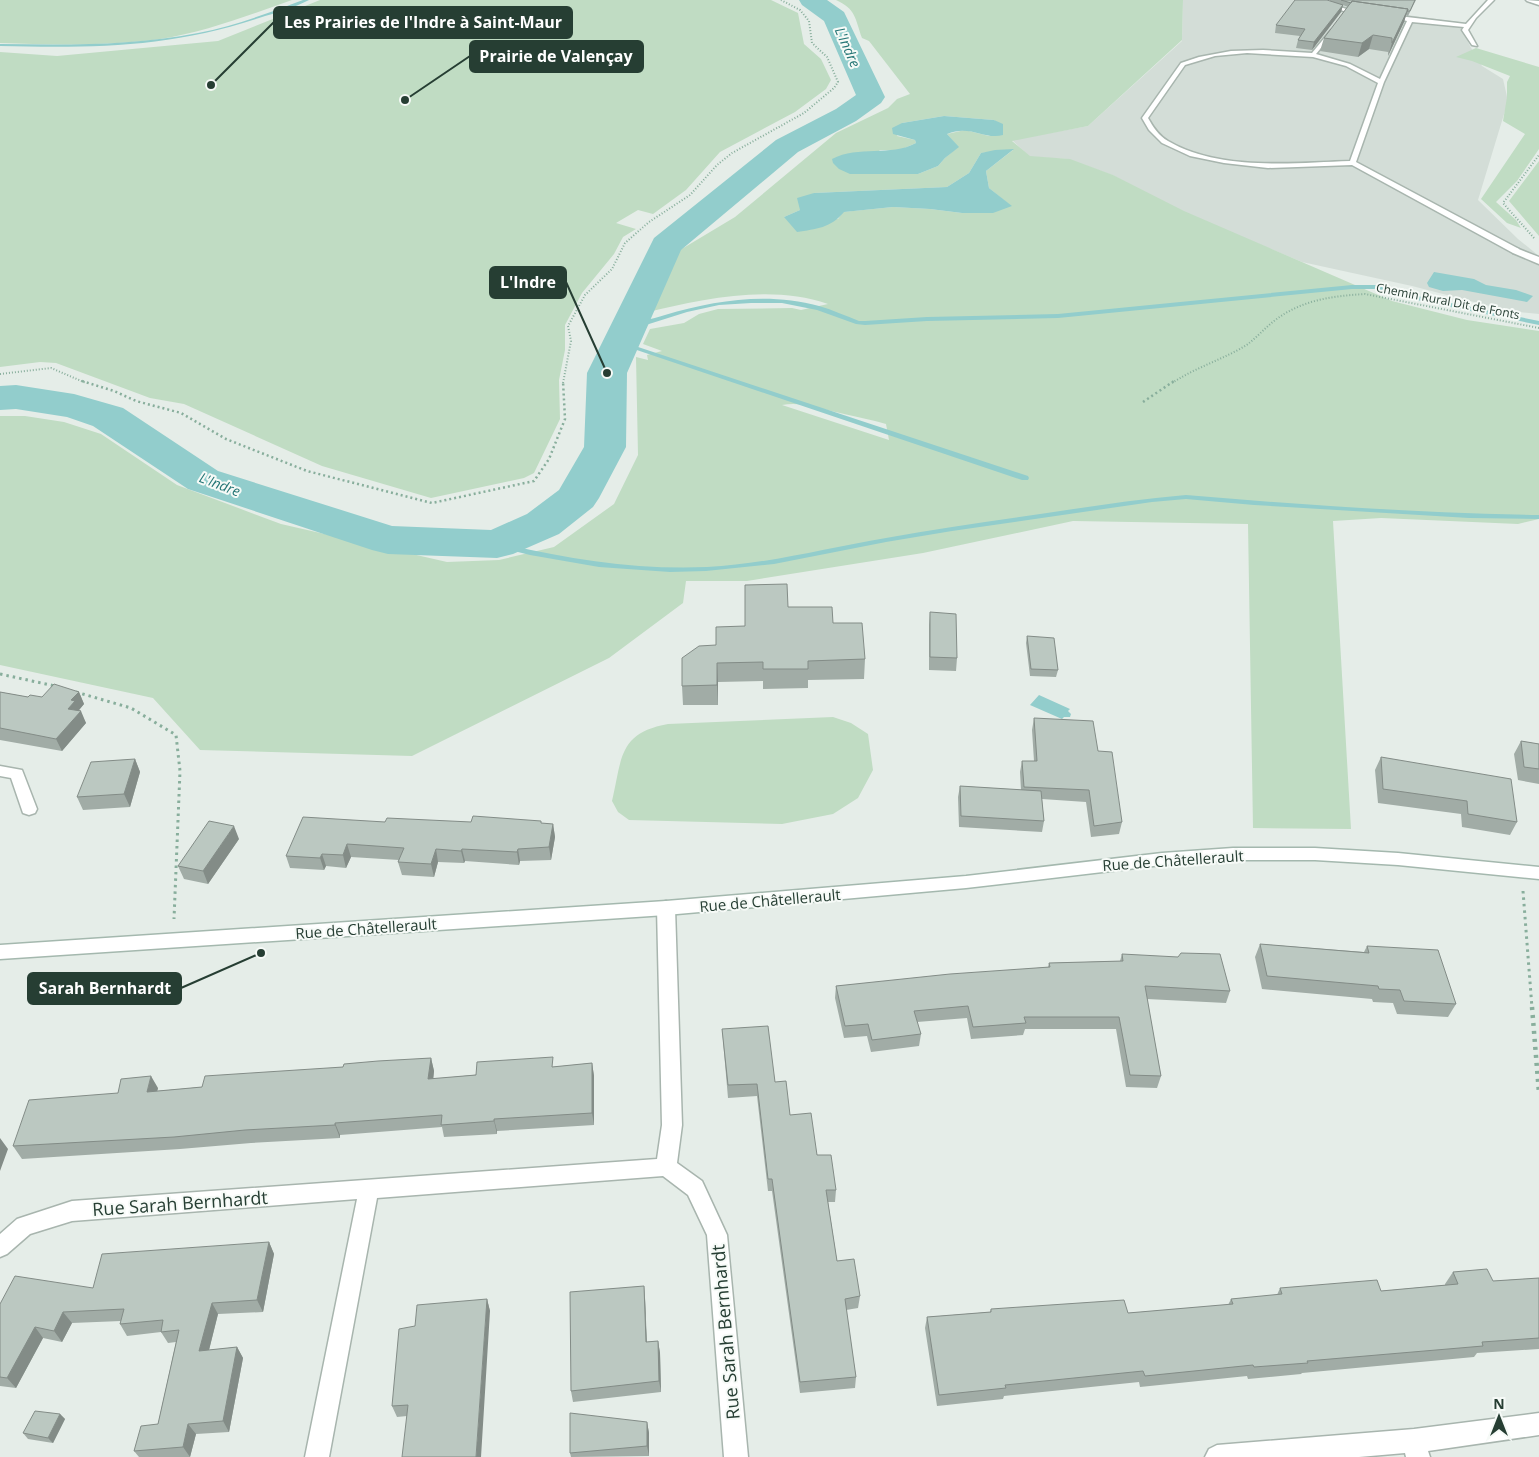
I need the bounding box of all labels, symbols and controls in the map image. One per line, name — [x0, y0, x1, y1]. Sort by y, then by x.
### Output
callout: Les Prairies de l'Indre à Saint-Maur — [274, 7, 572, 38]
text: Les Prairies de l'Indre à Saint-Maur — [284, 11, 562, 33]
water label: L'Indre — [831, 24, 865, 70]
callout: Prairie de Valençay — [470, 41, 643, 72]
text: Prairie de Valençay — [479, 45, 634, 67]
callout: L'Indre — [490, 267, 566, 298]
text: L'Indre — [500, 271, 556, 293]
street label: Chemin Rural Dit de Fonts — [1375, 279, 1521, 323]
water label: L'Indre — [197, 468, 243, 500]
street label: Rue de Châtellerault — [1102, 845, 1244, 875]
street label: Rue de Châtellerault — [698, 884, 842, 916]
street label: Rue de Châtellerault — [295, 913, 437, 943]
callout: Sarah Bernhardt — [28, 973, 181, 1004]
text: Sarah Bernhardt — [39, 977, 171, 999]
street label: Rue Sarah Bernhardt — [91, 1185, 269, 1221]
street label: Rue Sarah Bernhardt — [705, 1243, 745, 1421]
north arrow — [1474, 1392, 1524, 1442]
text: N — [1493, 1394, 1505, 1413]

